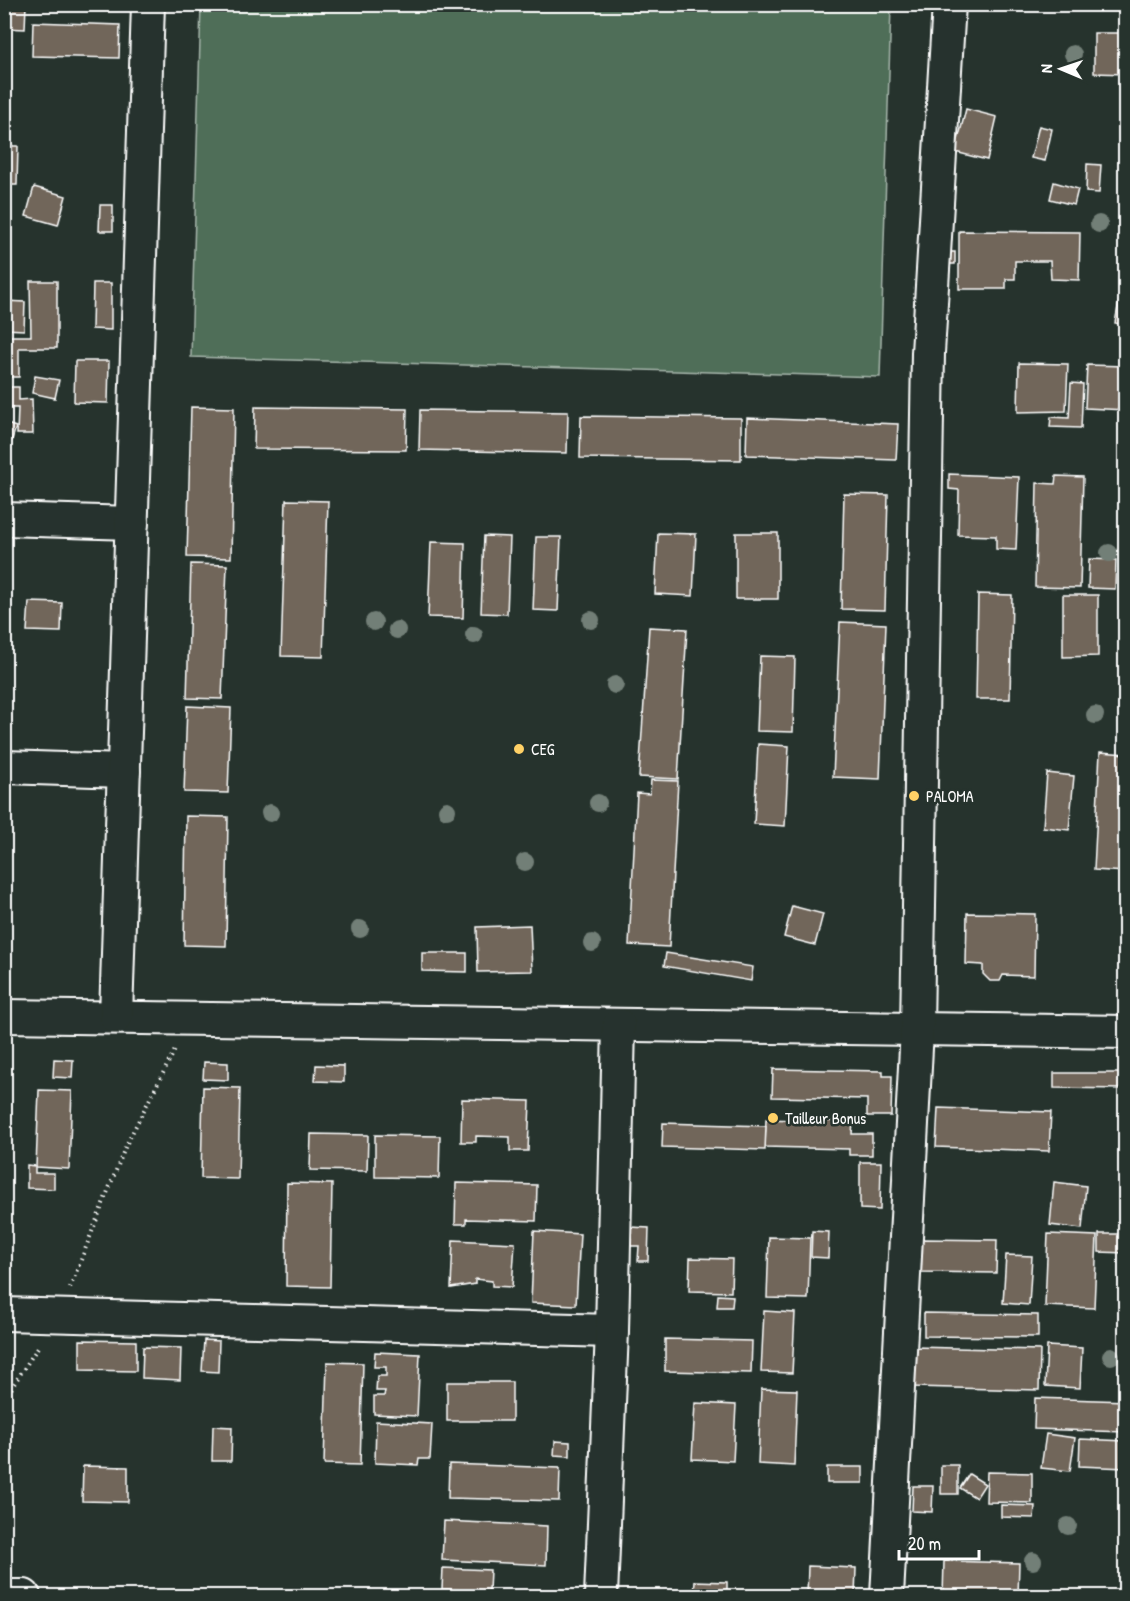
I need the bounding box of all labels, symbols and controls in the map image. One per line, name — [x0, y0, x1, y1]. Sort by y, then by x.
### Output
north arrow — [1031, 39, 1091, 99]
text: N — [1035, 63, 1057, 73]
place label: CEG — [531, 738, 555, 760]
marker: CEG — [512, 742, 526, 756]
place label: PALOMA — [926, 785, 974, 807]
marker: PALOMA — [907, 789, 921, 803]
place label: Tailleur Bonus — [785, 1107, 866, 1129]
marker: Tailleur Bonus — [766, 1111, 780, 1125]
scale bar — [899, 1523, 978, 1561]
text: 20 m — [908, 1531, 941, 1556]

